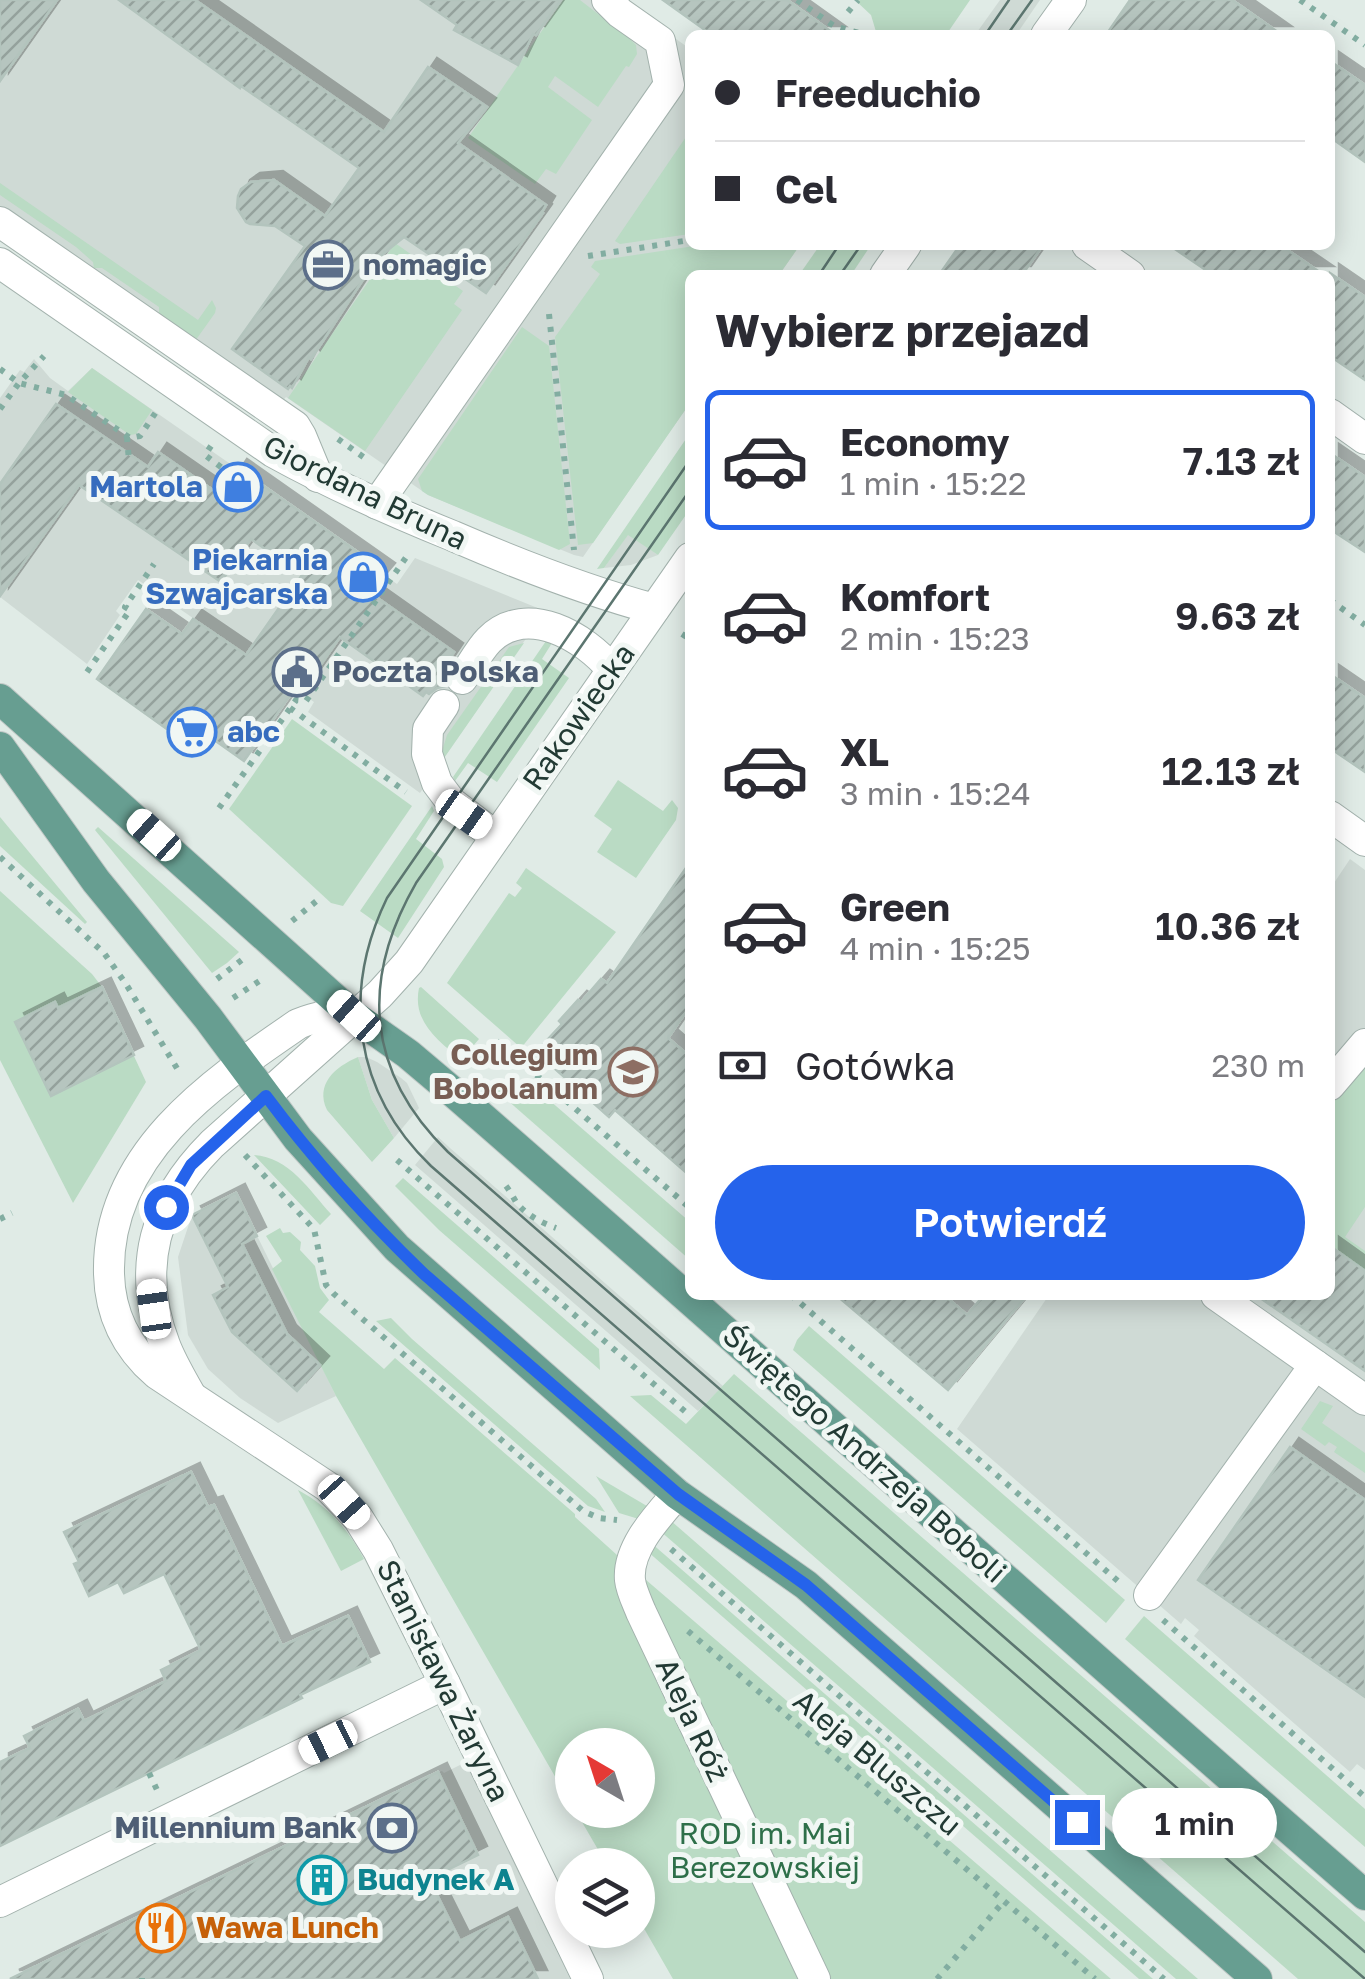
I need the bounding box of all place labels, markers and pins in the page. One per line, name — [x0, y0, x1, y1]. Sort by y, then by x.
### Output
office icon: nomagic — [302, 239, 354, 291]
place label: nomagic — [363, 246, 487, 282]
shop icon: Martola — [212, 461, 264, 513]
place label: Martola — [89, 468, 203, 504]
place label: Piekarnia Szwajcarska — [145, 541, 328, 611]
shop icon: Piekarnia Szwajcarska — [337, 551, 389, 603]
public building icon: Poczta Polska — [271, 646, 323, 698]
place label: Poczta Polska — [332, 653, 539, 689]
supermarket icon: abc — [166, 706, 218, 758]
place label: abc — [227, 713, 280, 749]
place label: Collegium Bobolanum — [433, 1036, 598, 1106]
school or university icon: Collegium Bobolanum — [607, 1046, 659, 1098]
bank icon: Millennium Bank — [366, 1802, 418, 1854]
place label: Millennium Bank — [114, 1809, 358, 1845]
building icon: Budynek A — [296, 1854, 348, 1906]
place label: Budynek A — [357, 1861, 515, 1897]
restaurant icon: Wawa Lunch — [135, 1902, 187, 1954]
place label: Wawa Lunch — [196, 1909, 379, 1945]

